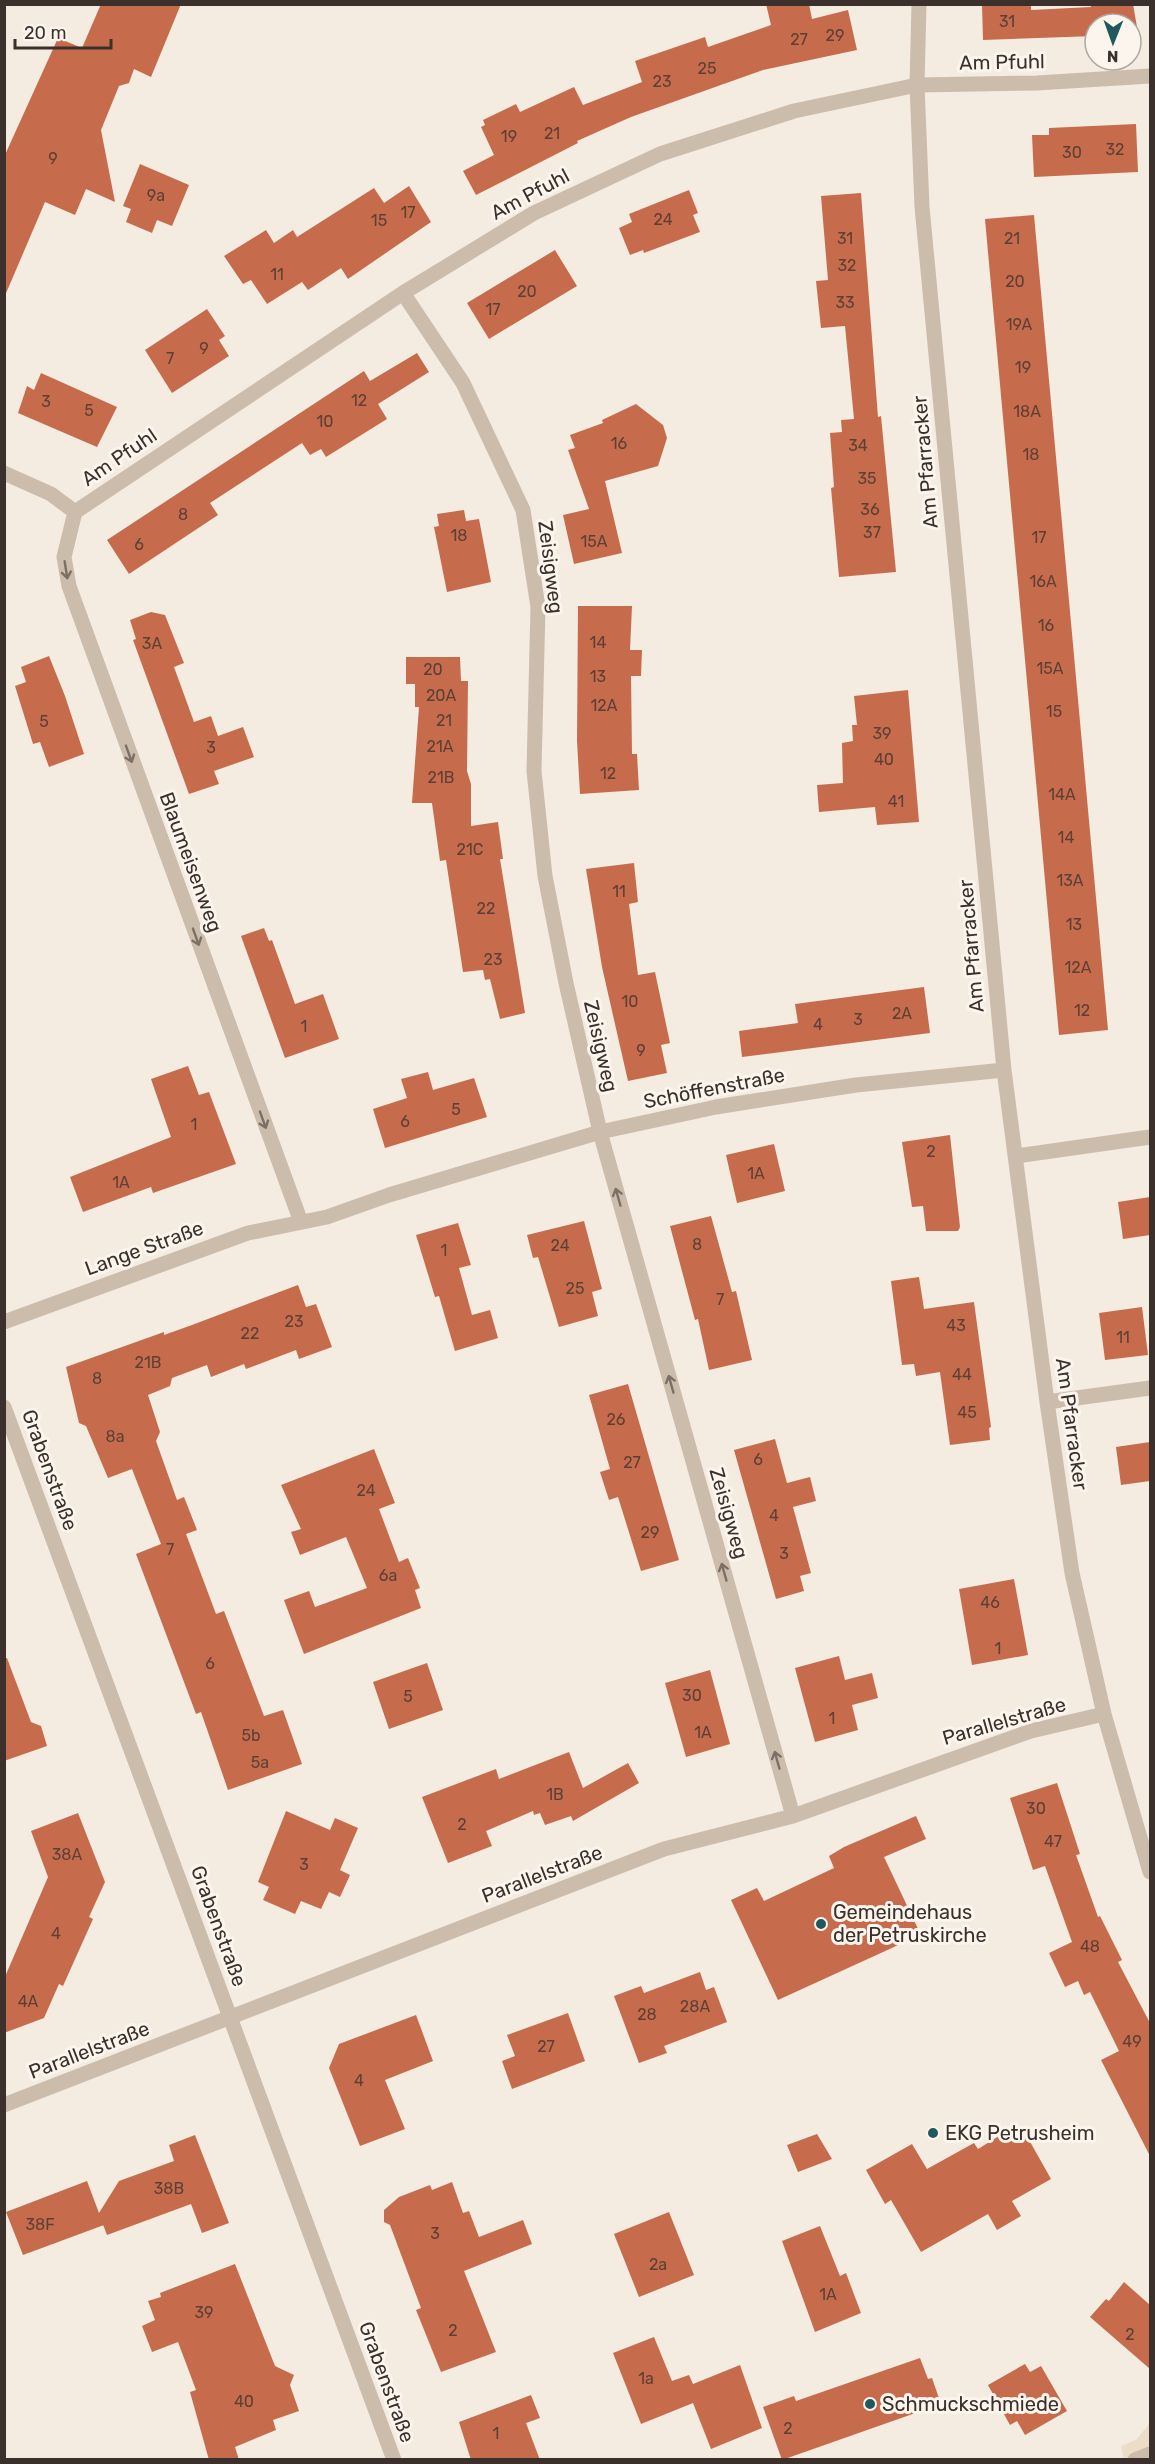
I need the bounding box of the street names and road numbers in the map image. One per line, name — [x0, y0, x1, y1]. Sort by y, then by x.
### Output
street label: Am Pfuhl — [959, 49, 1045, 75]
street label: Am Pfuhl — [487, 163, 573, 225]
street label: Am Pfarracker — [907, 394, 943, 529]
street label: Am Pfuhl — [77, 423, 161, 491]
street label: Zeisigweg — [533, 519, 569, 615]
street label: Blaumeisenweg — [155, 789, 227, 935]
street label: Am Pfarracker — [953, 878, 989, 1013]
street label: Zeisigweg — [579, 998, 623, 1094]
street label: Schöffenstraße — [641, 1063, 787, 1113]
street label: Lange Straße — [82, 1215, 206, 1281]
street label: Am Pfarracker — [1051, 1356, 1093, 1492]
street label: Grabenstraße — [17, 1406, 83, 1534]
street label: Zeisigweg — [705, 1465, 753, 1561]
street label: Parallelstraße — [939, 1692, 1069, 1750]
street label: Parallelstraße — [478, 1840, 606, 1908]
street label: Grabenstraße — [186, 1862, 252, 1990]
street label: Parallelstraße — [25, 2016, 153, 2084]
street label: Grabenstraße — [354, 2318, 420, 2446]

